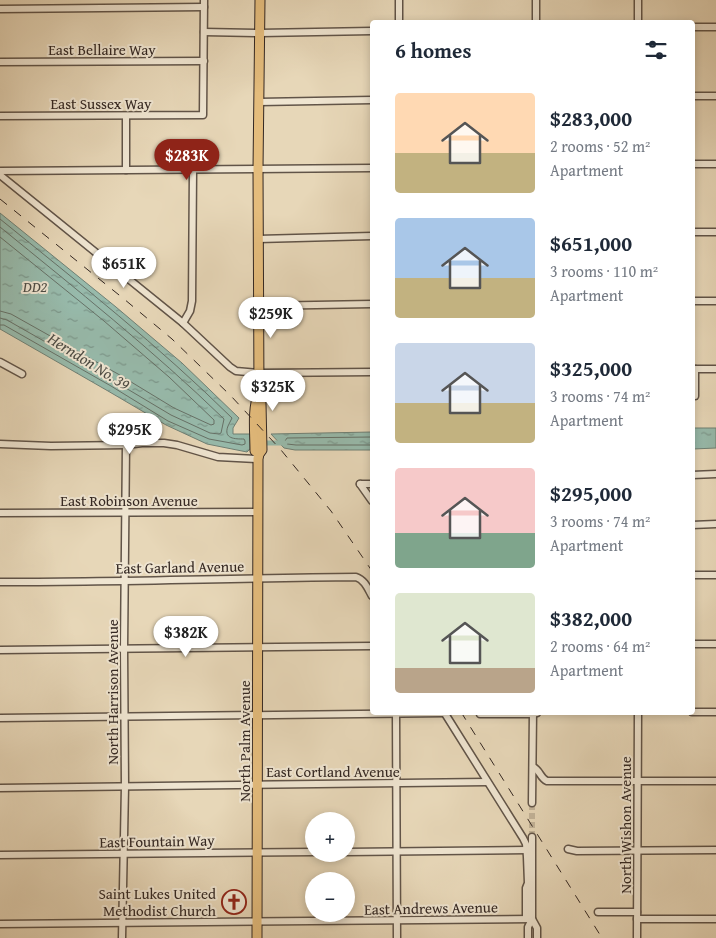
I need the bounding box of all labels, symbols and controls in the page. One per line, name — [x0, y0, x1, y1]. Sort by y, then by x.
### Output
text: 6 homes — [395, 35, 471, 66]
icon: filters — [642, 36, 670, 64]
street label: East Bellaire Way — [48, 39, 156, 60]
street label: East Sussex Way — [50, 93, 152, 114]
text: $283,000 — [550, 103, 632, 134]
icon: home — [435, 113, 495, 173]
text: 2 rooms · 52 m² — [550, 134, 650, 158]
pin: $283K — [152, 138, 222, 181]
text: $283K — [165, 143, 209, 167]
text: Apartment — [550, 158, 623, 182]
text: $651,000 — [550, 228, 632, 259]
icon: home — [435, 238, 495, 298]
pin: $651K — [89, 246, 159, 289]
text: $651K — [102, 251, 146, 275]
text: 3 rooms · 110 m² — [550, 259, 658, 283]
water label: DD2 — [22, 274, 48, 298]
text: Apartment — [550, 283, 623, 307]
pin: $259K — [236, 296, 306, 339]
text: $259K — [249, 301, 293, 325]
water label: Herndon No. 39 — [42, 326, 135, 396]
text: $325,000 — [550, 353, 632, 384]
icon: home — [435, 363, 495, 423]
pin: $325K — [238, 370, 308, 412]
text: $325K — [251, 374, 295, 398]
text: 3 rooms · 74 m² — [550, 384, 650, 408]
text: Apartment — [550, 408, 623, 432]
pin: $295K — [95, 412, 165, 455]
text: $295K — [108, 417, 152, 441]
text: $295,000 — [550, 478, 632, 509]
icon: home — [435, 488, 495, 548]
street label: East Robinson Avenue — [60, 490, 198, 511]
text: 3 rooms · 74 m² — [550, 509, 650, 533]
text: Apartment — [550, 533, 623, 557]
street label: East Garland Avenue — [116, 555, 244, 579]
text: $382,000 — [550, 603, 632, 634]
icon: home — [435, 613, 495, 673]
pin: $382K — [151, 616, 221, 658]
street label: North Harrison Avenue — [102, 619, 123, 765]
text: $382K — [164, 620, 208, 644]
text: 2 rooms · 64 m² — [550, 634, 650, 658]
text: Apartment — [550, 658, 623, 682]
street label: North Palm Avenue — [234, 680, 255, 802]
street label: North Wishon Avenue — [615, 756, 636, 894]
street label: East Cortland Avenue — [266, 761, 400, 782]
map controls — [305, 812, 355, 922]
button: + — [305, 812, 355, 862]
street label: East Fountain Way — [99, 829, 215, 853]
button: − — [305, 872, 355, 922]
place label: Saint Lukes United Methodist Church — [98, 883, 217, 921]
church icon: Saint Lukes United Methodist Church — [221, 889, 247, 915]
street label: East Andrews Avenue — [364, 896, 498, 920]

